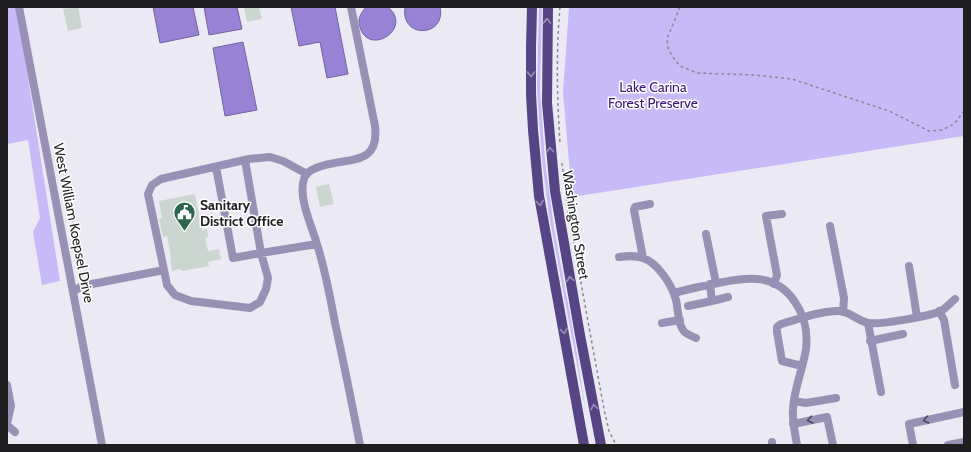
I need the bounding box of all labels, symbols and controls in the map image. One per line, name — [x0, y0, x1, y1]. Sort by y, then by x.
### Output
one-way arrow — [543, 18, 552, 24]
one-way arrow — [526, 71, 535, 77]
park label: Lake Carina Forest Preserve — [608, 78, 698, 112]
street label: West William Koepsel Drive — [50, 142, 98, 304]
one-way arrow — [546, 147, 555, 154]
street label: Washington Street — [559, 169, 594, 281]
place label: Sanitary District Office — [200, 196, 284, 230]
public building icon: Sanitary District Office — [172, 200, 198, 233]
one-way arrow — [535, 200, 544, 207]
one-way arrow — [566, 276, 575, 282]
one-way arrow — [559, 328, 567, 335]
one-way arrow — [590, 404, 599, 410]
one-way arrow — [807, 416, 814, 424]
one-way arrow — [923, 416, 929, 424]

